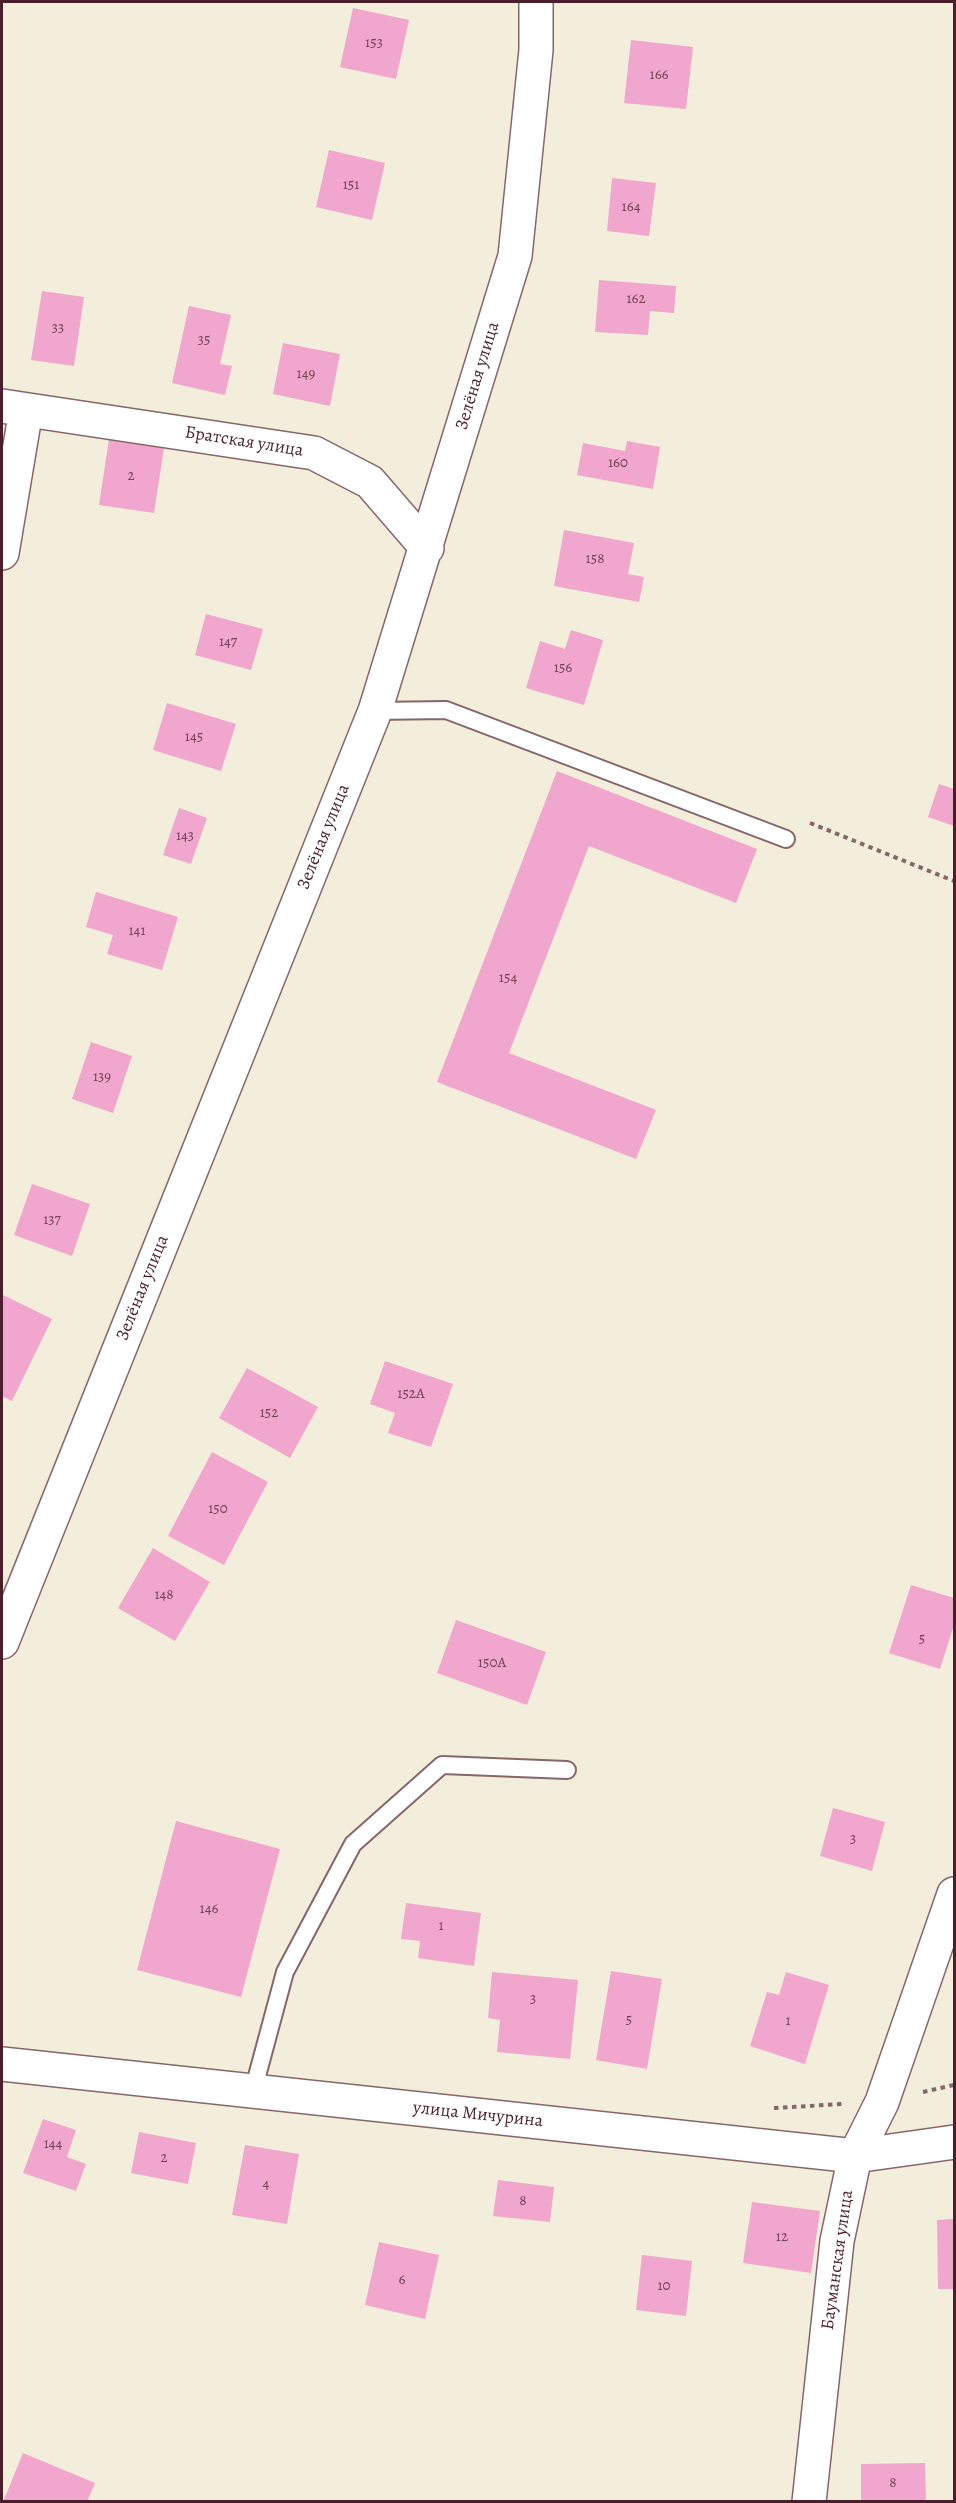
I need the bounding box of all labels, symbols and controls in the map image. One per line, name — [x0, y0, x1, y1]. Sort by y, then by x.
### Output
house number: 153 — [365, 34, 383, 52]
house number: 166 — [650, 66, 668, 84]
house number: 151 — [343, 176, 359, 194]
house number: 164 — [622, 198, 640, 216]
house number: 162 — [626, 290, 646, 308]
house number: 33 — [52, 319, 64, 337]
street label: Зелёная улица — [451, 319, 505, 433]
house number: 35 — [198, 331, 210, 349]
house number: 149 — [297, 365, 315, 383]
street label: Братская улица — [183, 422, 305, 462]
house number: 160 — [608, 454, 628, 472]
house number: 2 — [127, 467, 135, 485]
house number: 158 — [586, 550, 604, 568]
house number: 147 — [219, 633, 237, 651]
house number: 156 — [554, 659, 572, 677]
house number: 145 — [185, 728, 203, 746]
street label: Зелёная улица — [293, 781, 355, 893]
house number: 143 — [176, 827, 194, 845]
house number: 141 — [128, 922, 146, 940]
house number: 154 — [499, 969, 517, 987]
house number: 139 — [93, 1068, 111, 1086]
house number: 137 — [43, 1211, 61, 1229]
street label: Зелёная улица — [112, 1232, 174, 1344]
house number: 152А — [397, 1385, 425, 1403]
house number: 152 — [260, 1404, 278, 1422]
house number: 150 — [208, 1500, 228, 1518]
house number: 148 — [154, 1586, 174, 1604]
house number: 5 — [919, 1630, 925, 1648]
house number: 150А — [478, 1654, 506, 1672]
house number: 3 — [850, 1830, 856, 1848]
house number: 146 — [200, 1900, 218, 1918]
house number: 1 — [438, 1917, 444, 1935]
house number: 3 — [530, 1990, 536, 2008]
house number: 5 — [626, 2011, 632, 2029]
house number: 1 — [785, 2012, 791, 2030]
street label: улица Мичурина — [412, 2097, 544, 2133]
house number: 144 — [44, 2135, 62, 2153]
house number: 2 — [160, 2149, 168, 2167]
house number: 4 — [263, 2175, 269, 2193]
street label: Бауманская улица — [817, 2189, 859, 2331]
house number: 8 — [519, 2192, 527, 2210]
house number: 12 — [776, 2228, 788, 2246]
house number: 6 — [399, 2271, 405, 2289]
house number: 10 — [657, 2277, 671, 2295]
house number: 8 — [889, 2474, 897, 2492]

